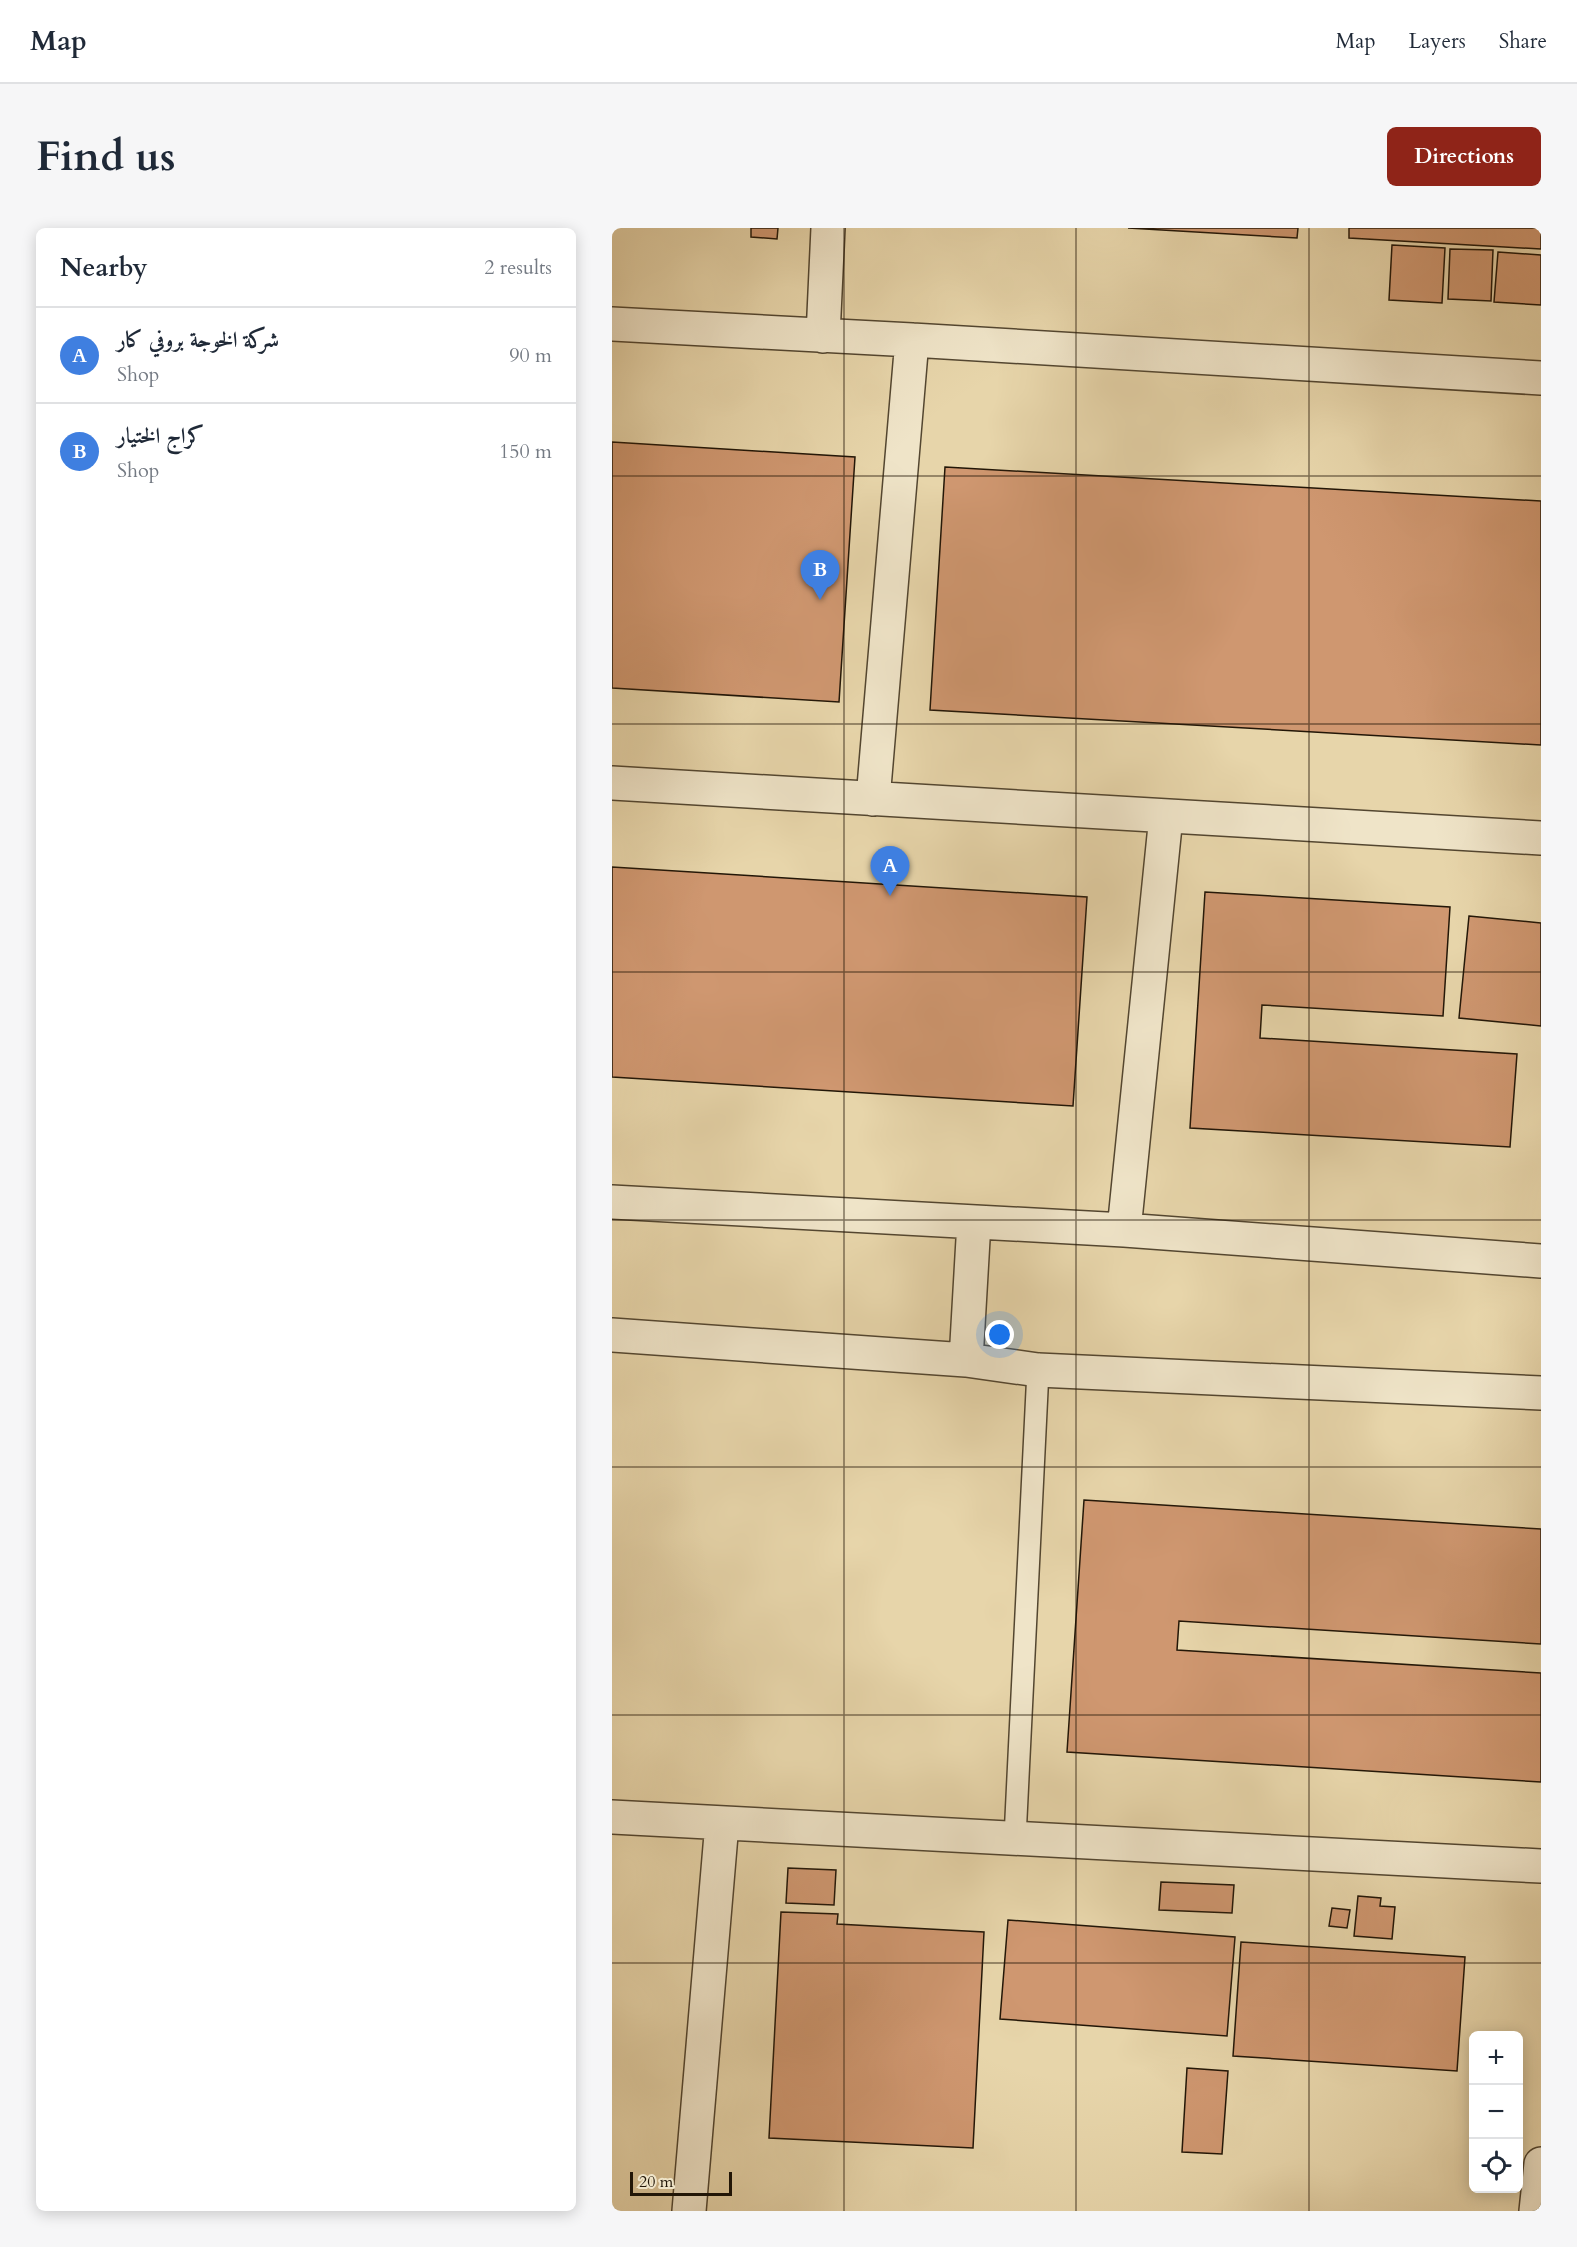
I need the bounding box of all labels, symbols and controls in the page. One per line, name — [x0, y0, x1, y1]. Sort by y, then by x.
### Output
text: Map — [30, 22, 87, 60]
text: Map — [1336, 27, 1376, 56]
text: Layers — [1409, 27, 1466, 56]
text: Share — [1499, 27, 1547, 56]
button: Directions — [1387, 127, 1541, 186]
text: Find us — [36, 128, 176, 185]
text: Nearby — [60, 250, 148, 285]
text: 2 results — [484, 254, 552, 281]
text: شركة الخوجة بروفي كار — [117, 325, 279, 355]
text: A — [72, 342, 87, 369]
text: 90 m — [509, 342, 552, 369]
text: Shop — [117, 361, 159, 388]
text: كراج الختيار — [117, 421, 204, 451]
text: B — [72, 438, 87, 465]
text: 150 m — [499, 438, 552, 465]
text: Shop — [117, 457, 159, 484]
pin: B — [800, 550, 840, 600]
pin: A — [870, 846, 910, 896]
your location — [985, 1320, 1014, 1349]
map controls — [1469, 2031, 1523, 2193]
button: + — [1469, 2031, 1523, 2085]
button: − — [1469, 2085, 1523, 2139]
button: locate — [1469, 2139, 1523, 2193]
scale bar — [630, 2169, 732, 2196]
text: 20 m — [639, 2171, 673, 2193]

